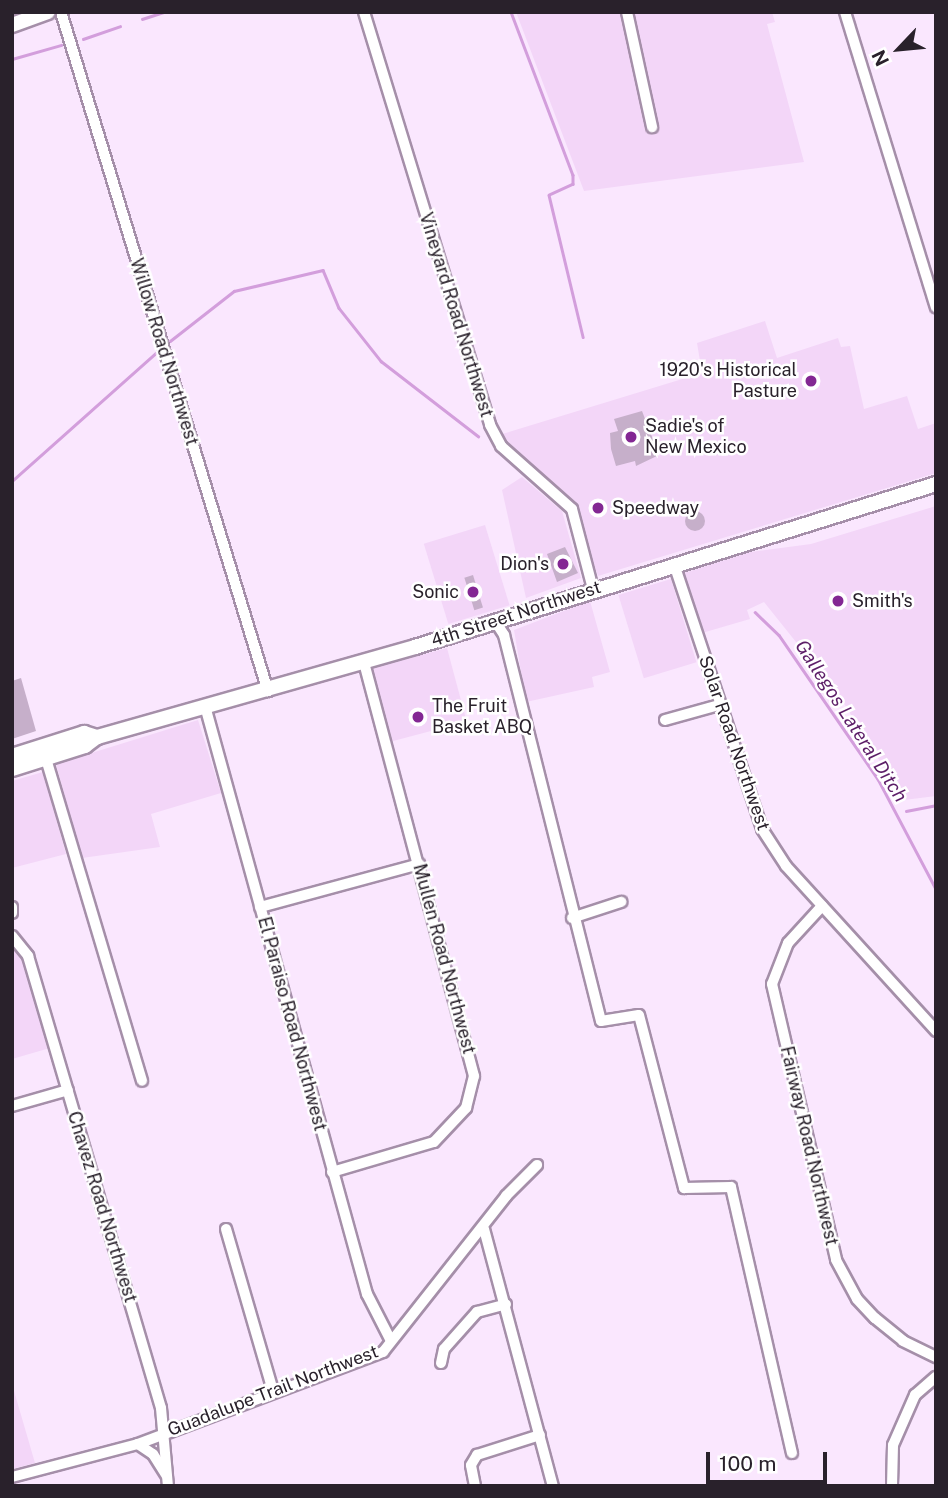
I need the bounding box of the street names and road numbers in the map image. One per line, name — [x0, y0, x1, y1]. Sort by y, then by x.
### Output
street label: Vineyard Road Northwest — [415, 210, 497, 420]
street label: Willow Road Northwest — [125, 256, 203, 448]
street label: 4th Street Northwest — [428, 576, 604, 652]
street label: Solar Road Northwest — [694, 653, 774, 833]
street label: Mullen Road Northwest — [408, 862, 480, 1056]
street label: El Paraiso Road Northwest — [253, 914, 331, 1134]
street label: Fairway Road Northwest — [776, 1044, 842, 1248]
street label: Chavez Road Northwest — [63, 1109, 141, 1305]
street label: Guadalupe Trail Northwest — [165, 1341, 381, 1441]

